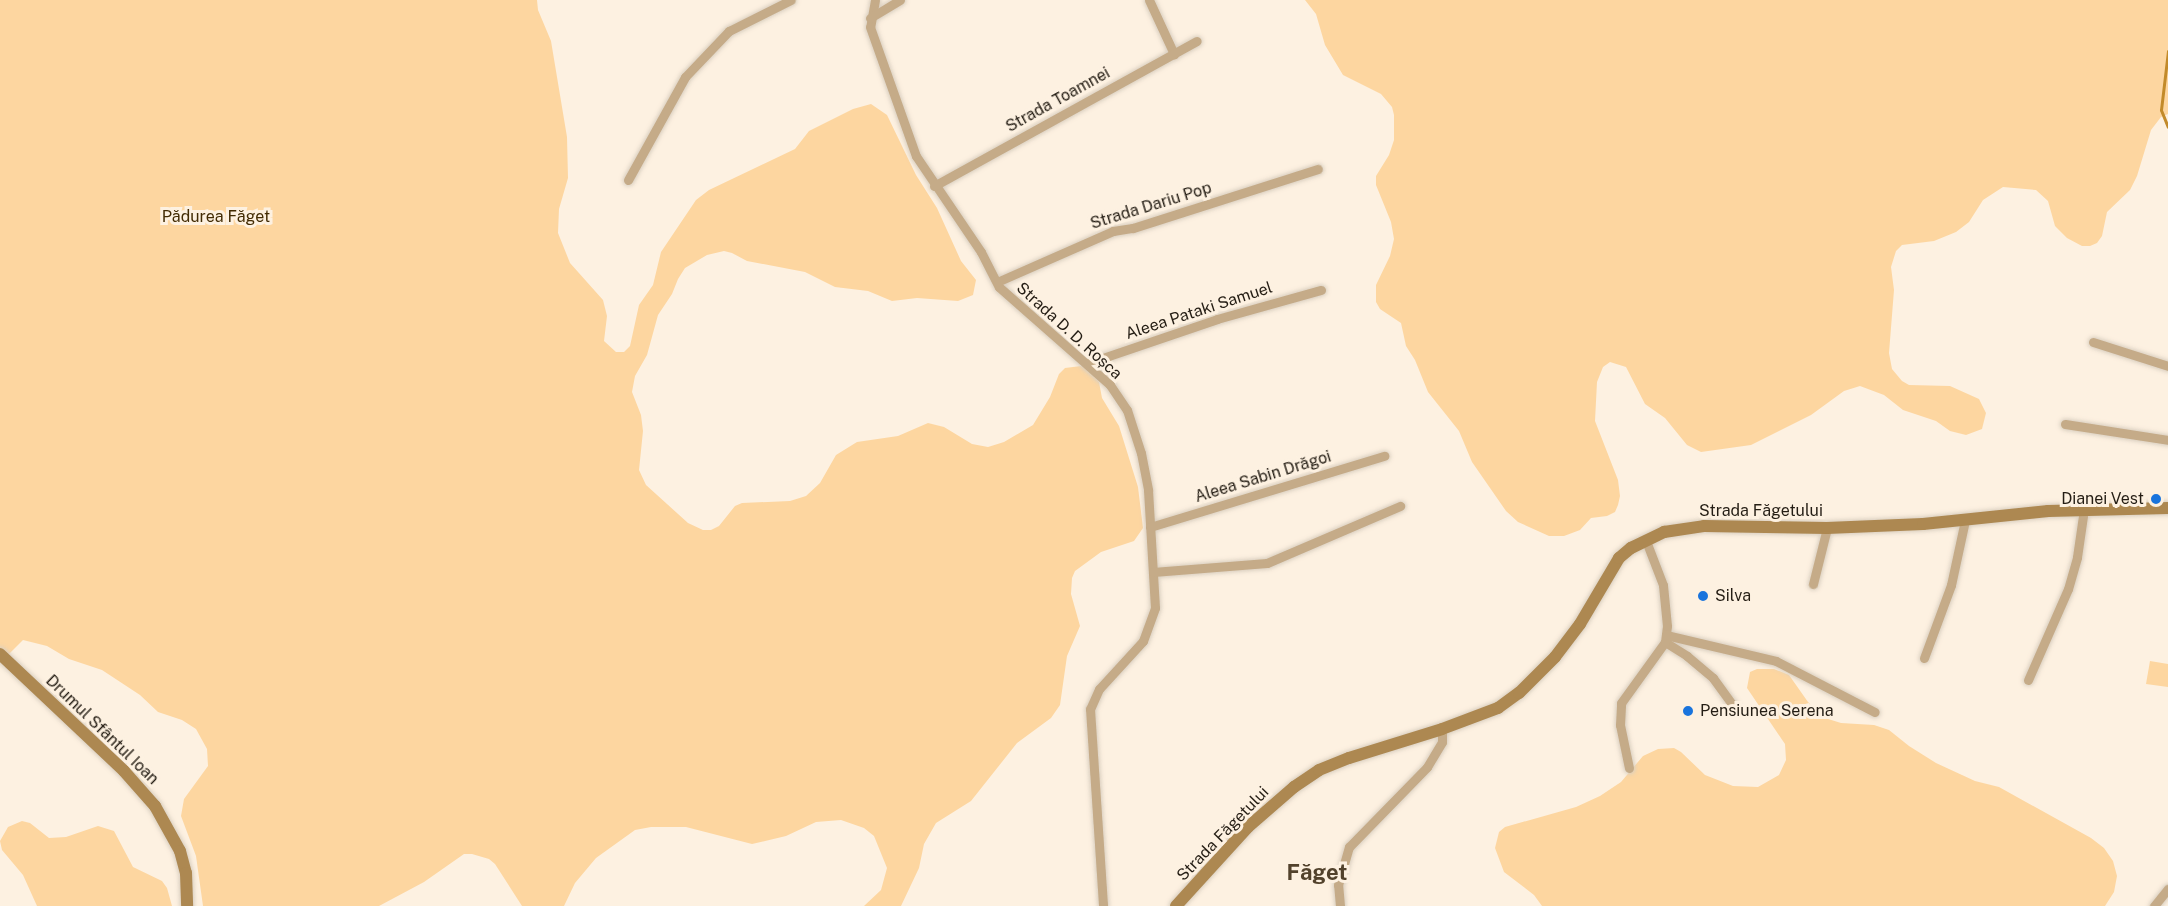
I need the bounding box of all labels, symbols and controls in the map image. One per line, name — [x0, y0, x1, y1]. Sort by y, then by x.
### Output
street label: Strada Toamnei — [1003, 63, 1113, 137]
street label: Strada Dariu Pop — [1088, 178, 1214, 234]
park label: Pădurea Făget — [162, 207, 270, 227]
street label: Aleea Pataki Samuel — [1123, 278, 1275, 344]
street label: Strada D. D. Roșca — [1012, 279, 1126, 383]
street label: Aleea Sabin Drăgoi — [1193, 447, 1333, 507]
place label: Dianei Vest — [2061, 489, 2144, 509]
marker: Dianei Vest — [2149, 492, 2163, 506]
street label: Strada Făgetului — [1699, 501, 1823, 521]
place label: Silva — [1715, 586, 1751, 606]
marker: Silva — [1696, 589, 1710, 603]
street label: Drumul Sfântul Ioan — [42, 671, 162, 789]
place label: Pensiunea Serena — [1700, 701, 1834, 721]
marker: Pensiunea Serena — [1681, 704, 1695, 718]
street label: Strada Făgetului — [1173, 783, 1273, 885]
district label: Făget — [1287, 860, 1347, 886]

